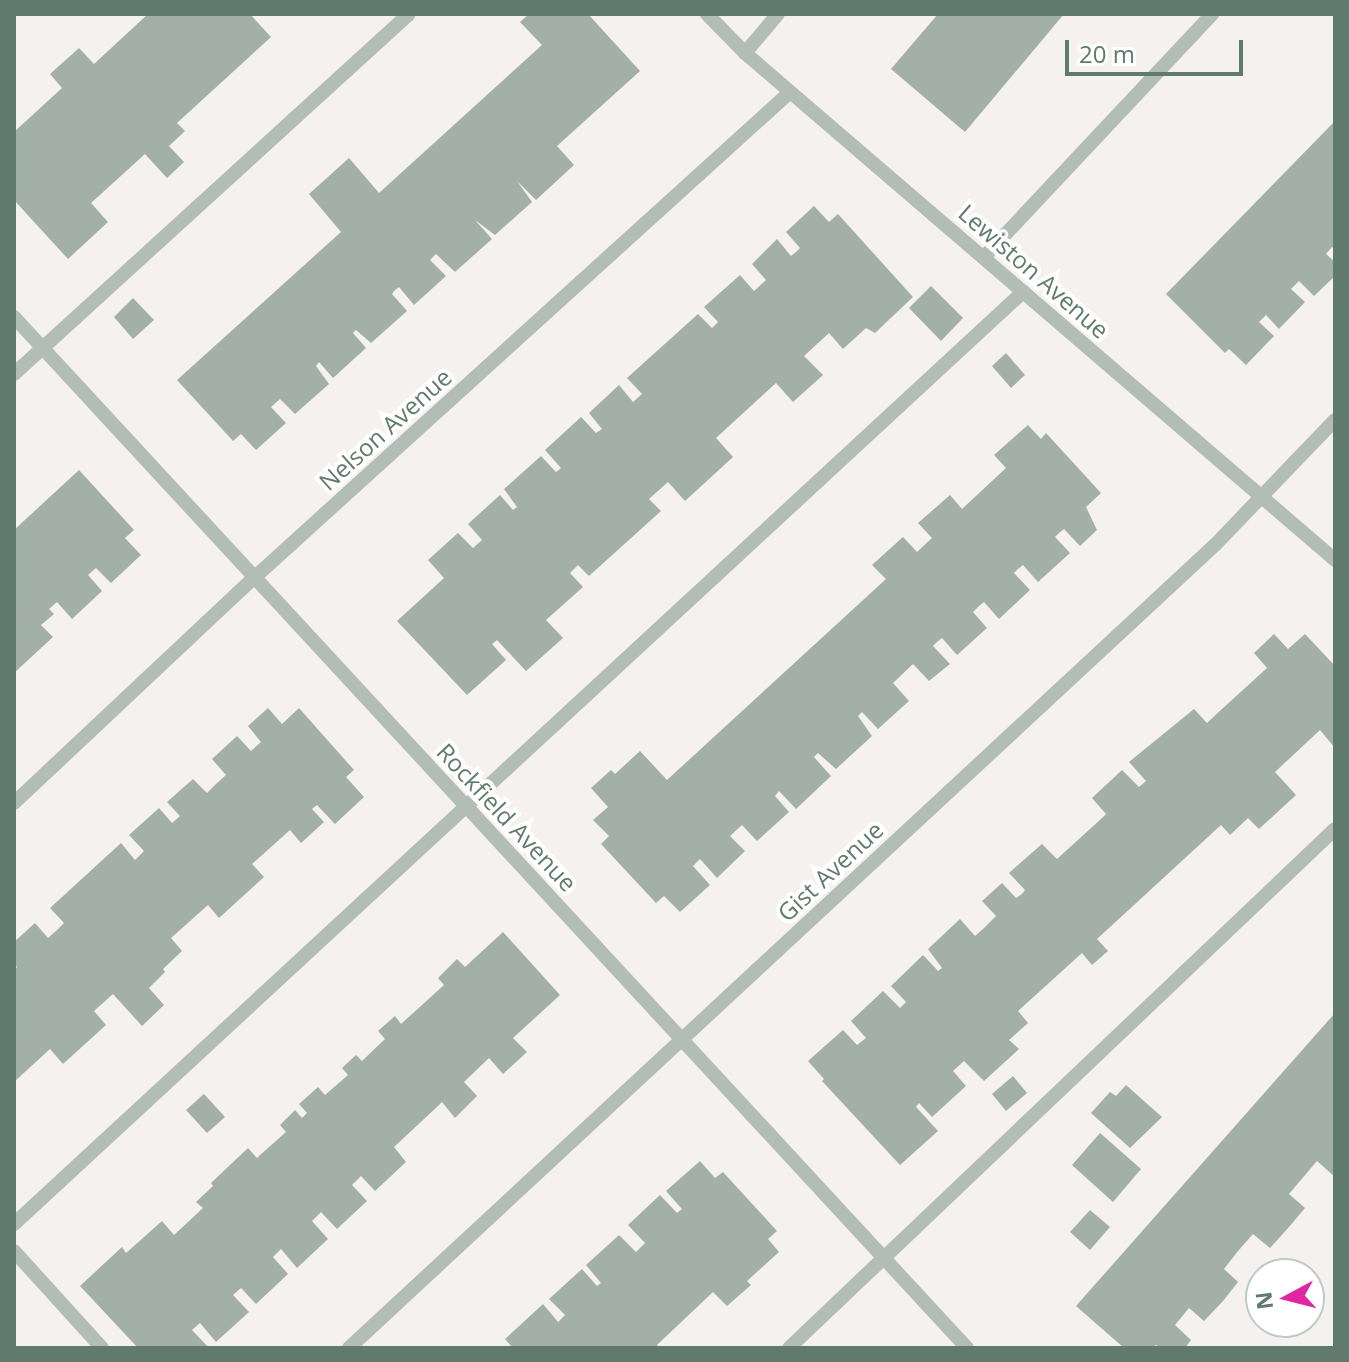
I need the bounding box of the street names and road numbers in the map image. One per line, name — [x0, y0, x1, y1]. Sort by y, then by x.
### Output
street label: Lewiston Avenue — [953, 198, 1115, 344]
street label: Nelson Avenue — [313, 362, 457, 496]
street label: Rockfield Avenue — [431, 737, 583, 897]
street label: Gist Avenue — [771, 815, 889, 927]

